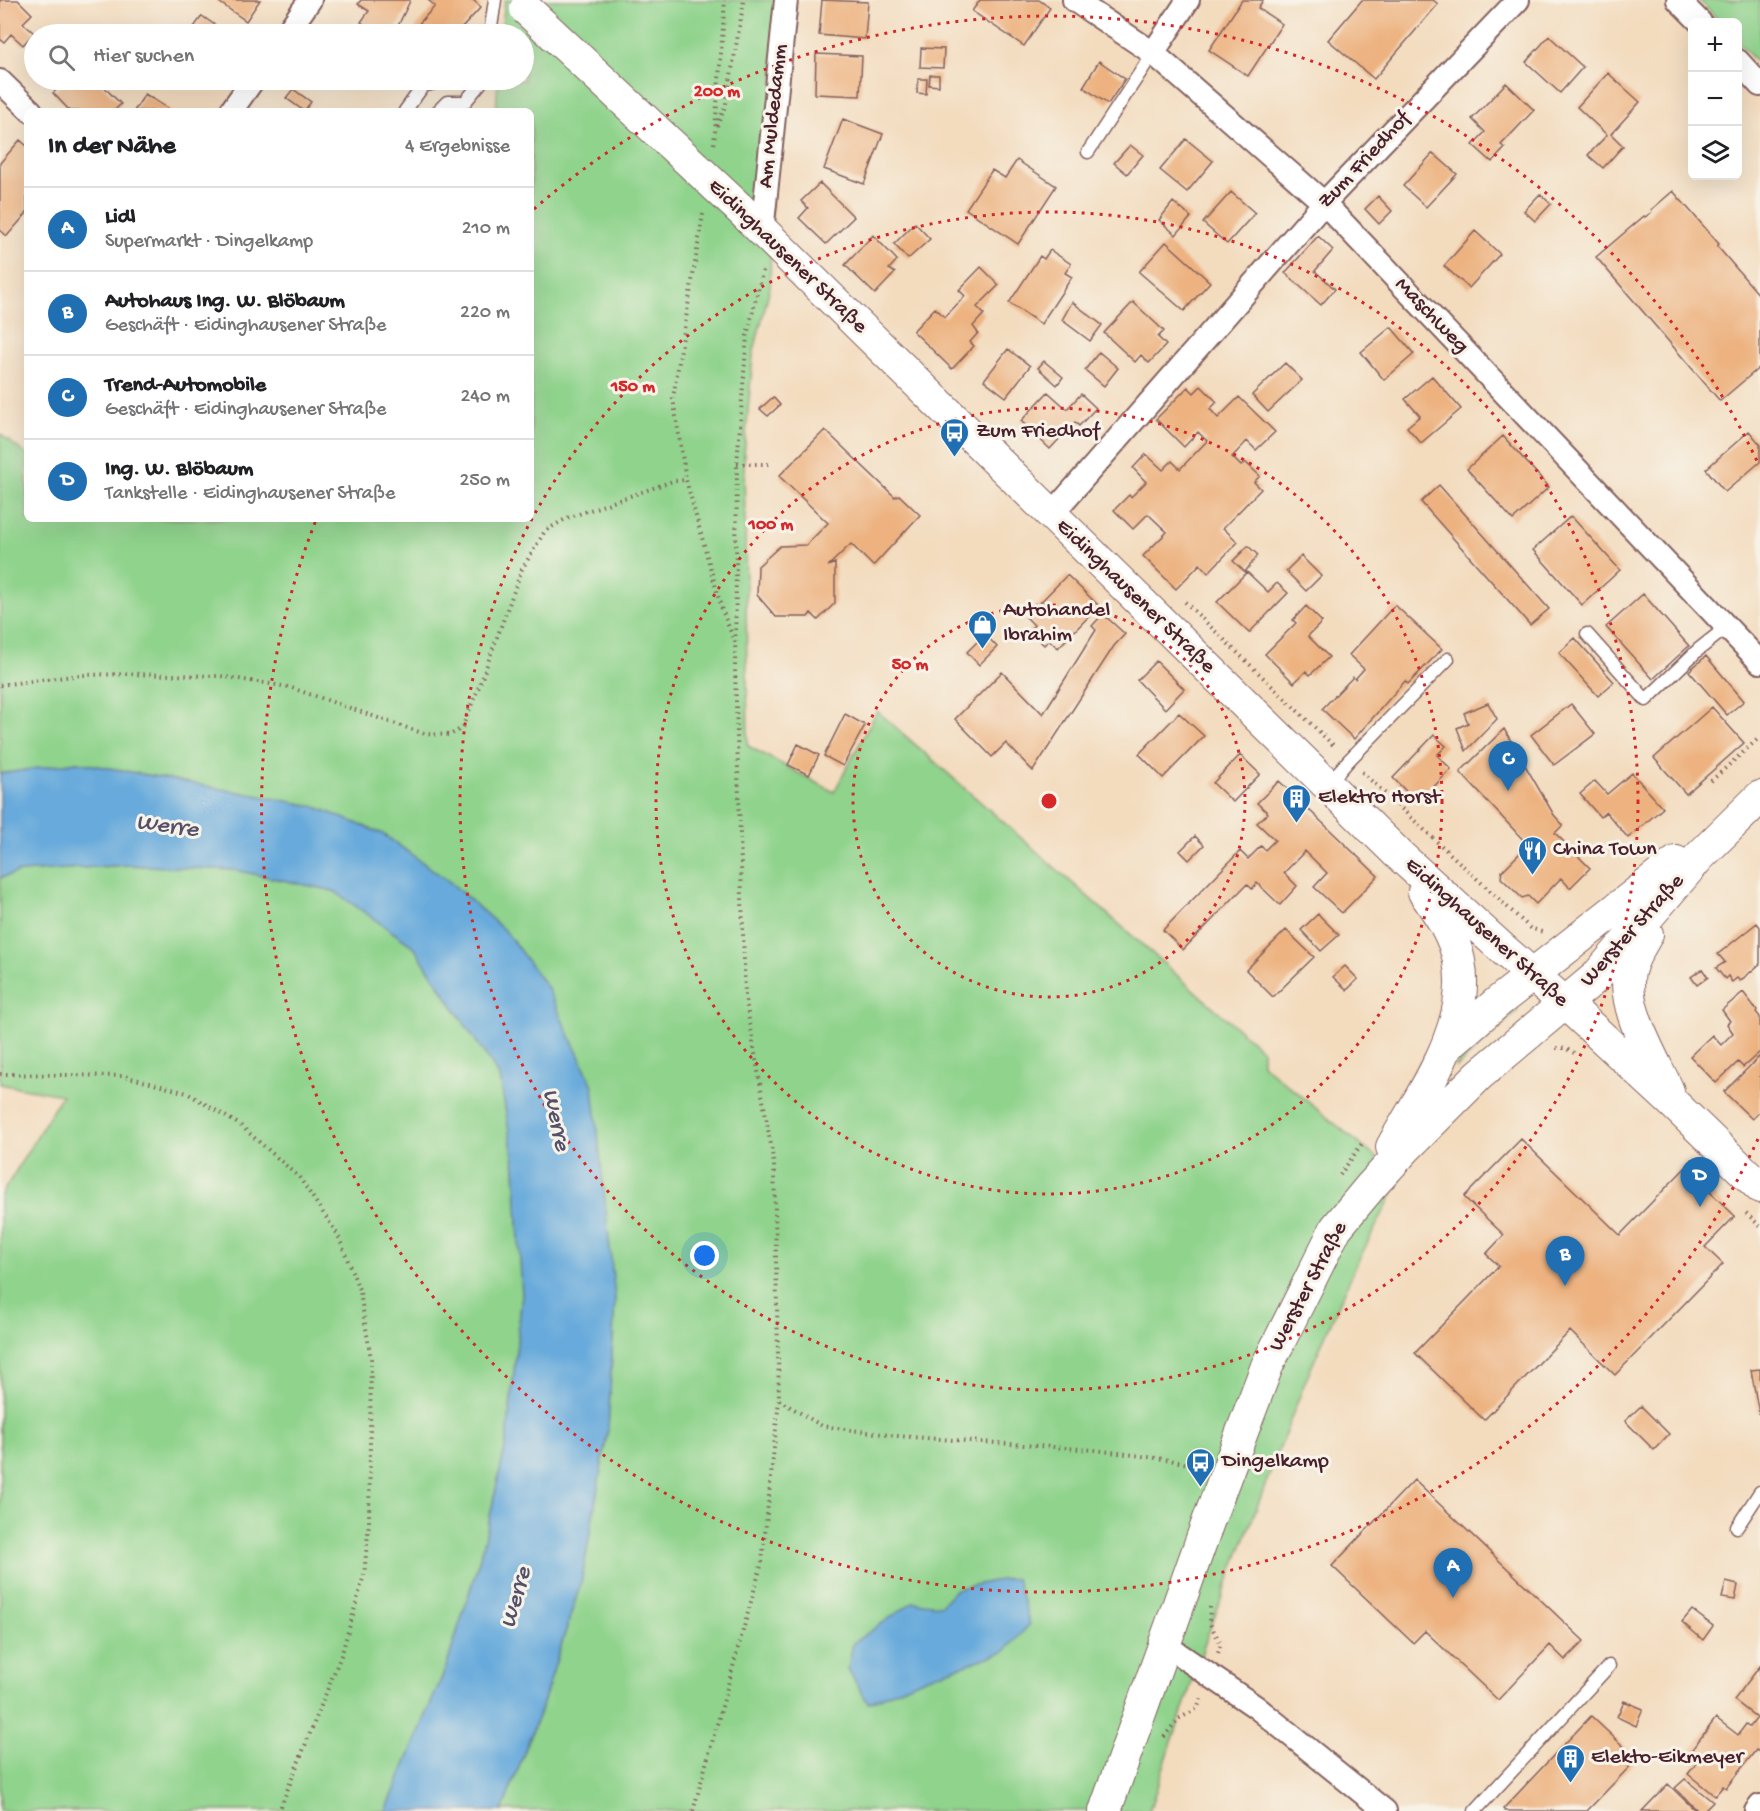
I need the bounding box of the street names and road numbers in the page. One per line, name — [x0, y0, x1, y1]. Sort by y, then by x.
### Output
street label: Am Muldedamm — [754, 42, 795, 189]
street label: Zum Friedhof — [1313, 105, 1418, 215]
street label: Eidinghausener Straße — [702, 174, 873, 340]
street label: Maschweg — [1388, 273, 1474, 359]
street label: Eidinghausener Straße — [1050, 514, 1221, 680]
street label: Eidinghausener Straße — [1399, 853, 1574, 1014]
street label: Werster Straße — [1575, 869, 1691, 993]
street label: Werster Straße — [1264, 1217, 1354, 1356]

